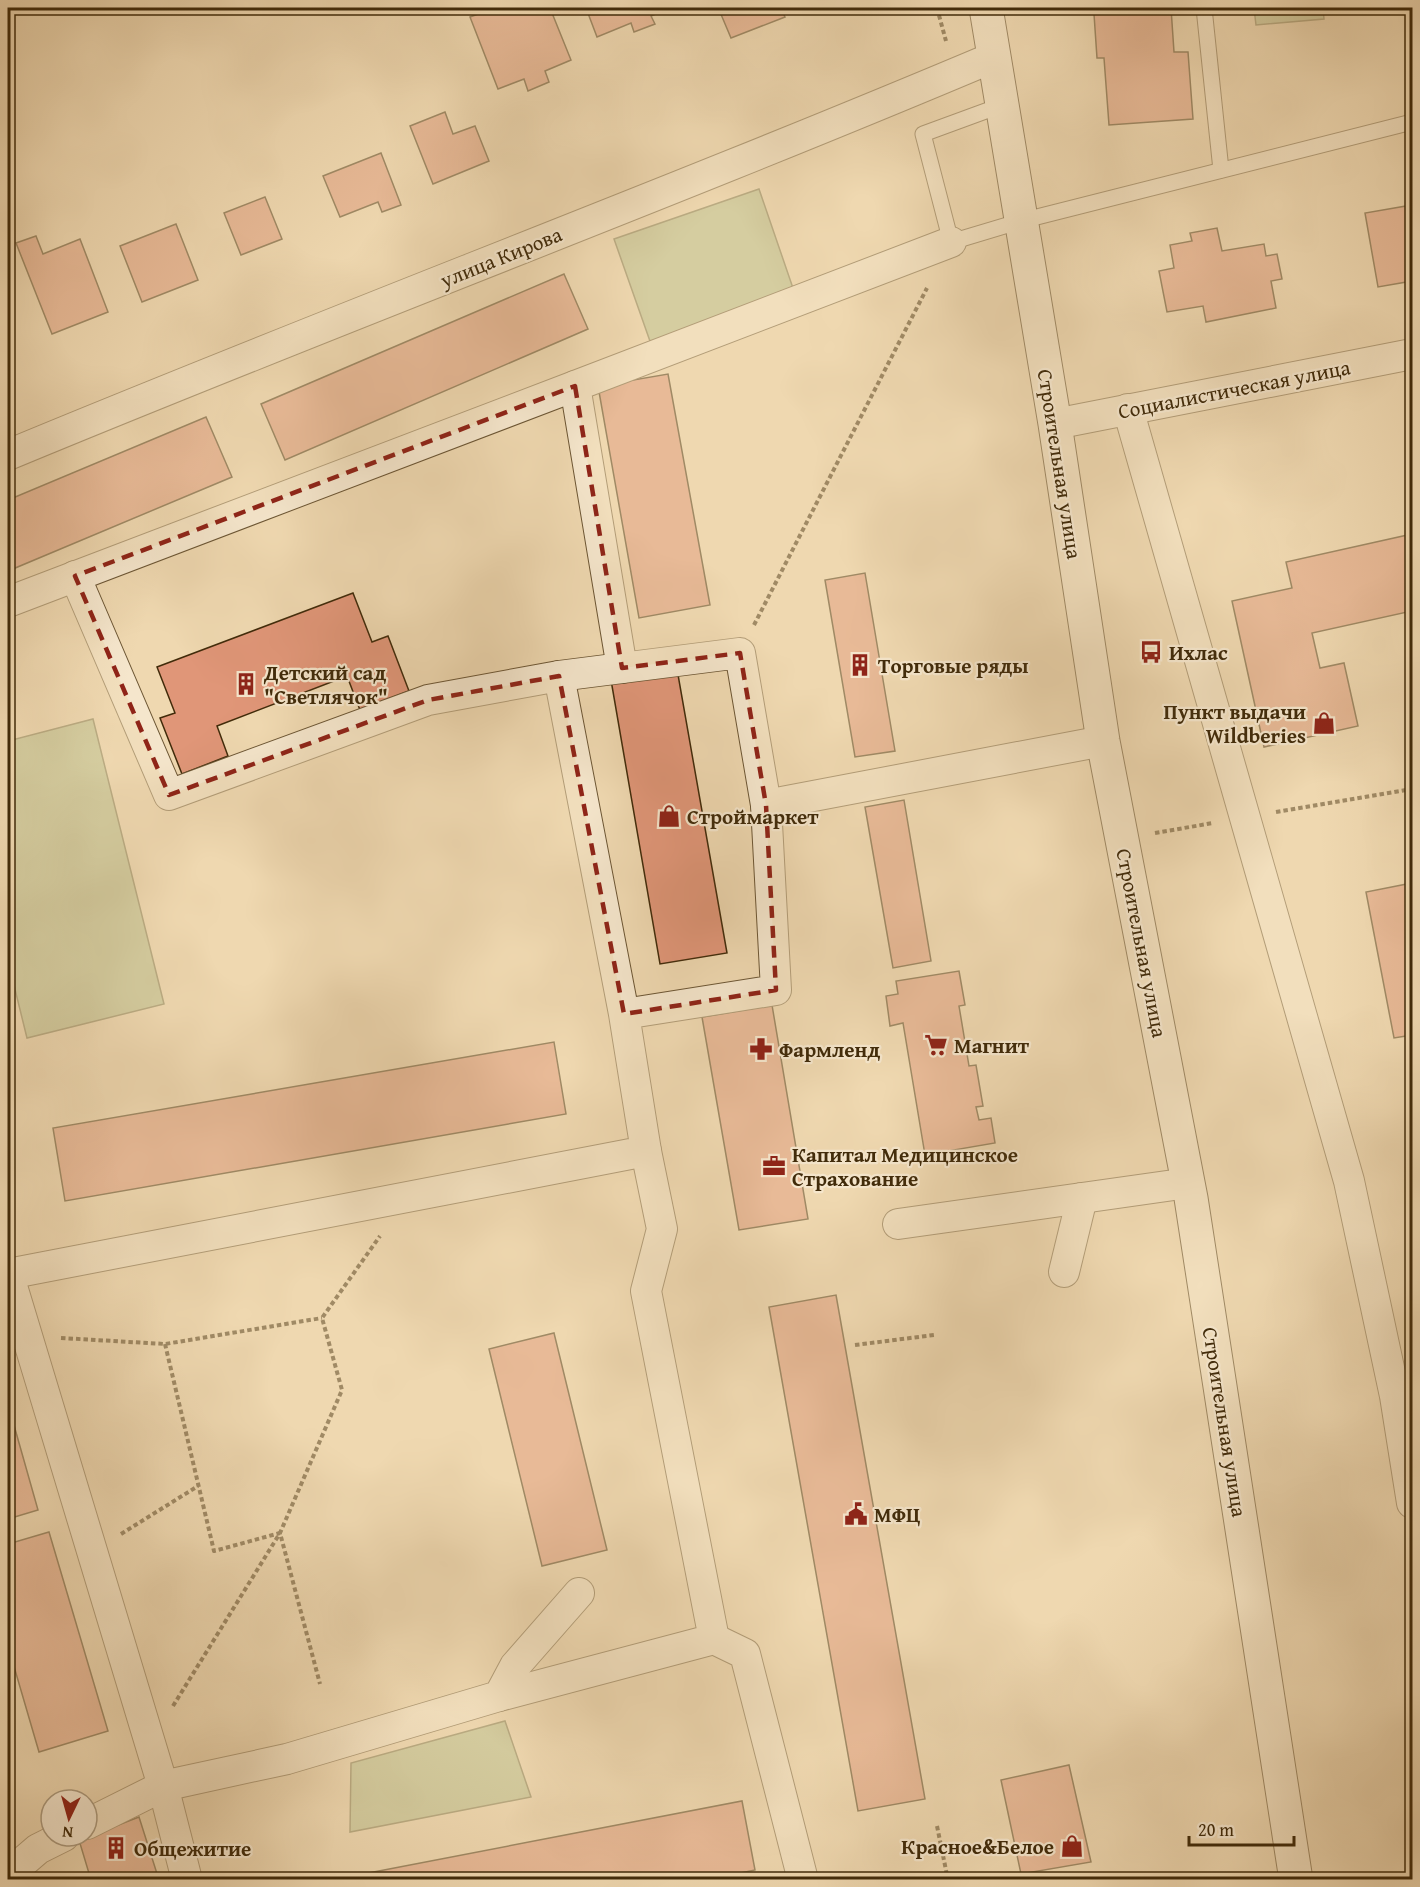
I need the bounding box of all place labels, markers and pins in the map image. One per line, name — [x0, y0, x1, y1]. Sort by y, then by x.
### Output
place label: Ихлас — [1169, 637, 1228, 668]
bus stop icon: Ихлас — [1138, 639, 1164, 665]
place label: Торговые ряды — [878, 650, 1029, 681]
building icon: Торговые ряды — [847, 652, 873, 678]
place label: Детский сад "Светлячок" — [263, 657, 388, 712]
building icon: Детский сад "Светлячок" — [233, 671, 259, 697]
place label: Пункт выдачи Wildberies — [1164, 696, 1306, 751]
shop icon: Пункт выдачи Wildberies — [1311, 710, 1337, 736]
place label: Строймаркет — [687, 801, 819, 832]
shop icon: Строймаркет — [656, 803, 682, 829]
place label: Магнит — [954, 1030, 1030, 1061]
supermarket icon: Магнит — [923, 1032, 949, 1058]
place label: Фармленд — [779, 1034, 880, 1065]
pharmacy icon: Фармленд — [748, 1036, 774, 1062]
place label: Капитал Медицинское Страхование — [792, 1139, 1018, 1194]
office icon: Капитал Медицинское Страхование — [761, 1153, 787, 1179]
place label: МФЦ — [874, 1499, 920, 1530]
public building icon: МФЦ — [843, 1501, 869, 1527]
place label: Красное&Белое — [901, 1831, 1054, 1862]
place label: Общежитие — [134, 1833, 251, 1864]
shop icon: Красное&Белое — [1059, 1833, 1085, 1859]
building icon: Общежитие — [103, 1835, 129, 1861]

